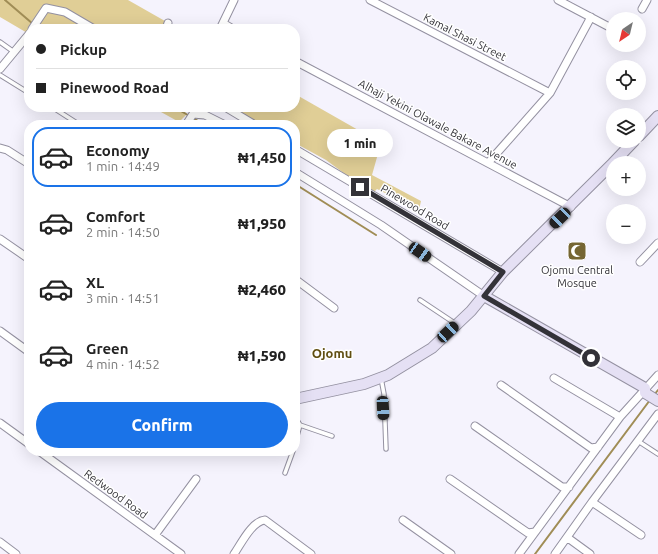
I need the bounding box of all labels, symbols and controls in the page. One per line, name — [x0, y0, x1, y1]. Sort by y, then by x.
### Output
street label: Kamal Shasi Street — [422, 11, 509, 63]
north arrow — [606, 12, 646, 52]
map controls — [606, 12, 646, 244]
text: Pickup — [60, 41, 107, 58]
button: locate — [606, 60, 646, 100]
street label: Alhaji Yekini Olawale Bakare Avenue — [357, 77, 519, 171]
text: Pinewood Road — [60, 79, 169, 96]
button: layers — [606, 108, 646, 148]
callout: 1 min — [327, 129, 393, 157]
text: 1 min — [343, 136, 377, 150]
icon: car — [38, 139, 74, 175]
text: Economy — [86, 142, 150, 159]
text: ₦1,450 — [238, 149, 286, 166]
button: + — [606, 156, 646, 196]
text: 1 min · 14:49 — [86, 159, 160, 173]
route end — [351, 178, 369, 196]
street label: Pinewood Road — [379, 182, 451, 232]
button: − — [606, 204, 646, 244]
icon: car — [38, 205, 74, 241]
car — [547, 205, 573, 231]
text: Comfort — [86, 208, 145, 225]
text: ₦1,950 — [238, 215, 286, 232]
text: 2 min · 14:50 — [86, 225, 160, 239]
car — [407, 240, 433, 264]
mosque icon: Ojomu Central Mosque — [566, 240, 588, 262]
place label: Ojomu Central Mosque — [541, 264, 613, 289]
icon: car — [38, 271, 74, 307]
text: XL — [86, 274, 104, 291]
text: ₦2,460 — [238, 281, 286, 298]
text: 3 min · 14:51 — [86, 291, 160, 305]
car — [435, 319, 461, 345]
icon: car — [38, 337, 74, 373]
text: Green — [86, 340, 128, 357]
district label: Ojomu — [312, 346, 352, 360]
text: ₦1,590 — [238, 347, 286, 364]
route start — [582, 349, 600, 367]
text: 4 min · 14:52 — [86, 357, 160, 371]
car — [376, 396, 390, 420]
button: Confirm — [36, 402, 288, 448]
street label: Redwood Road — [82, 467, 150, 521]

